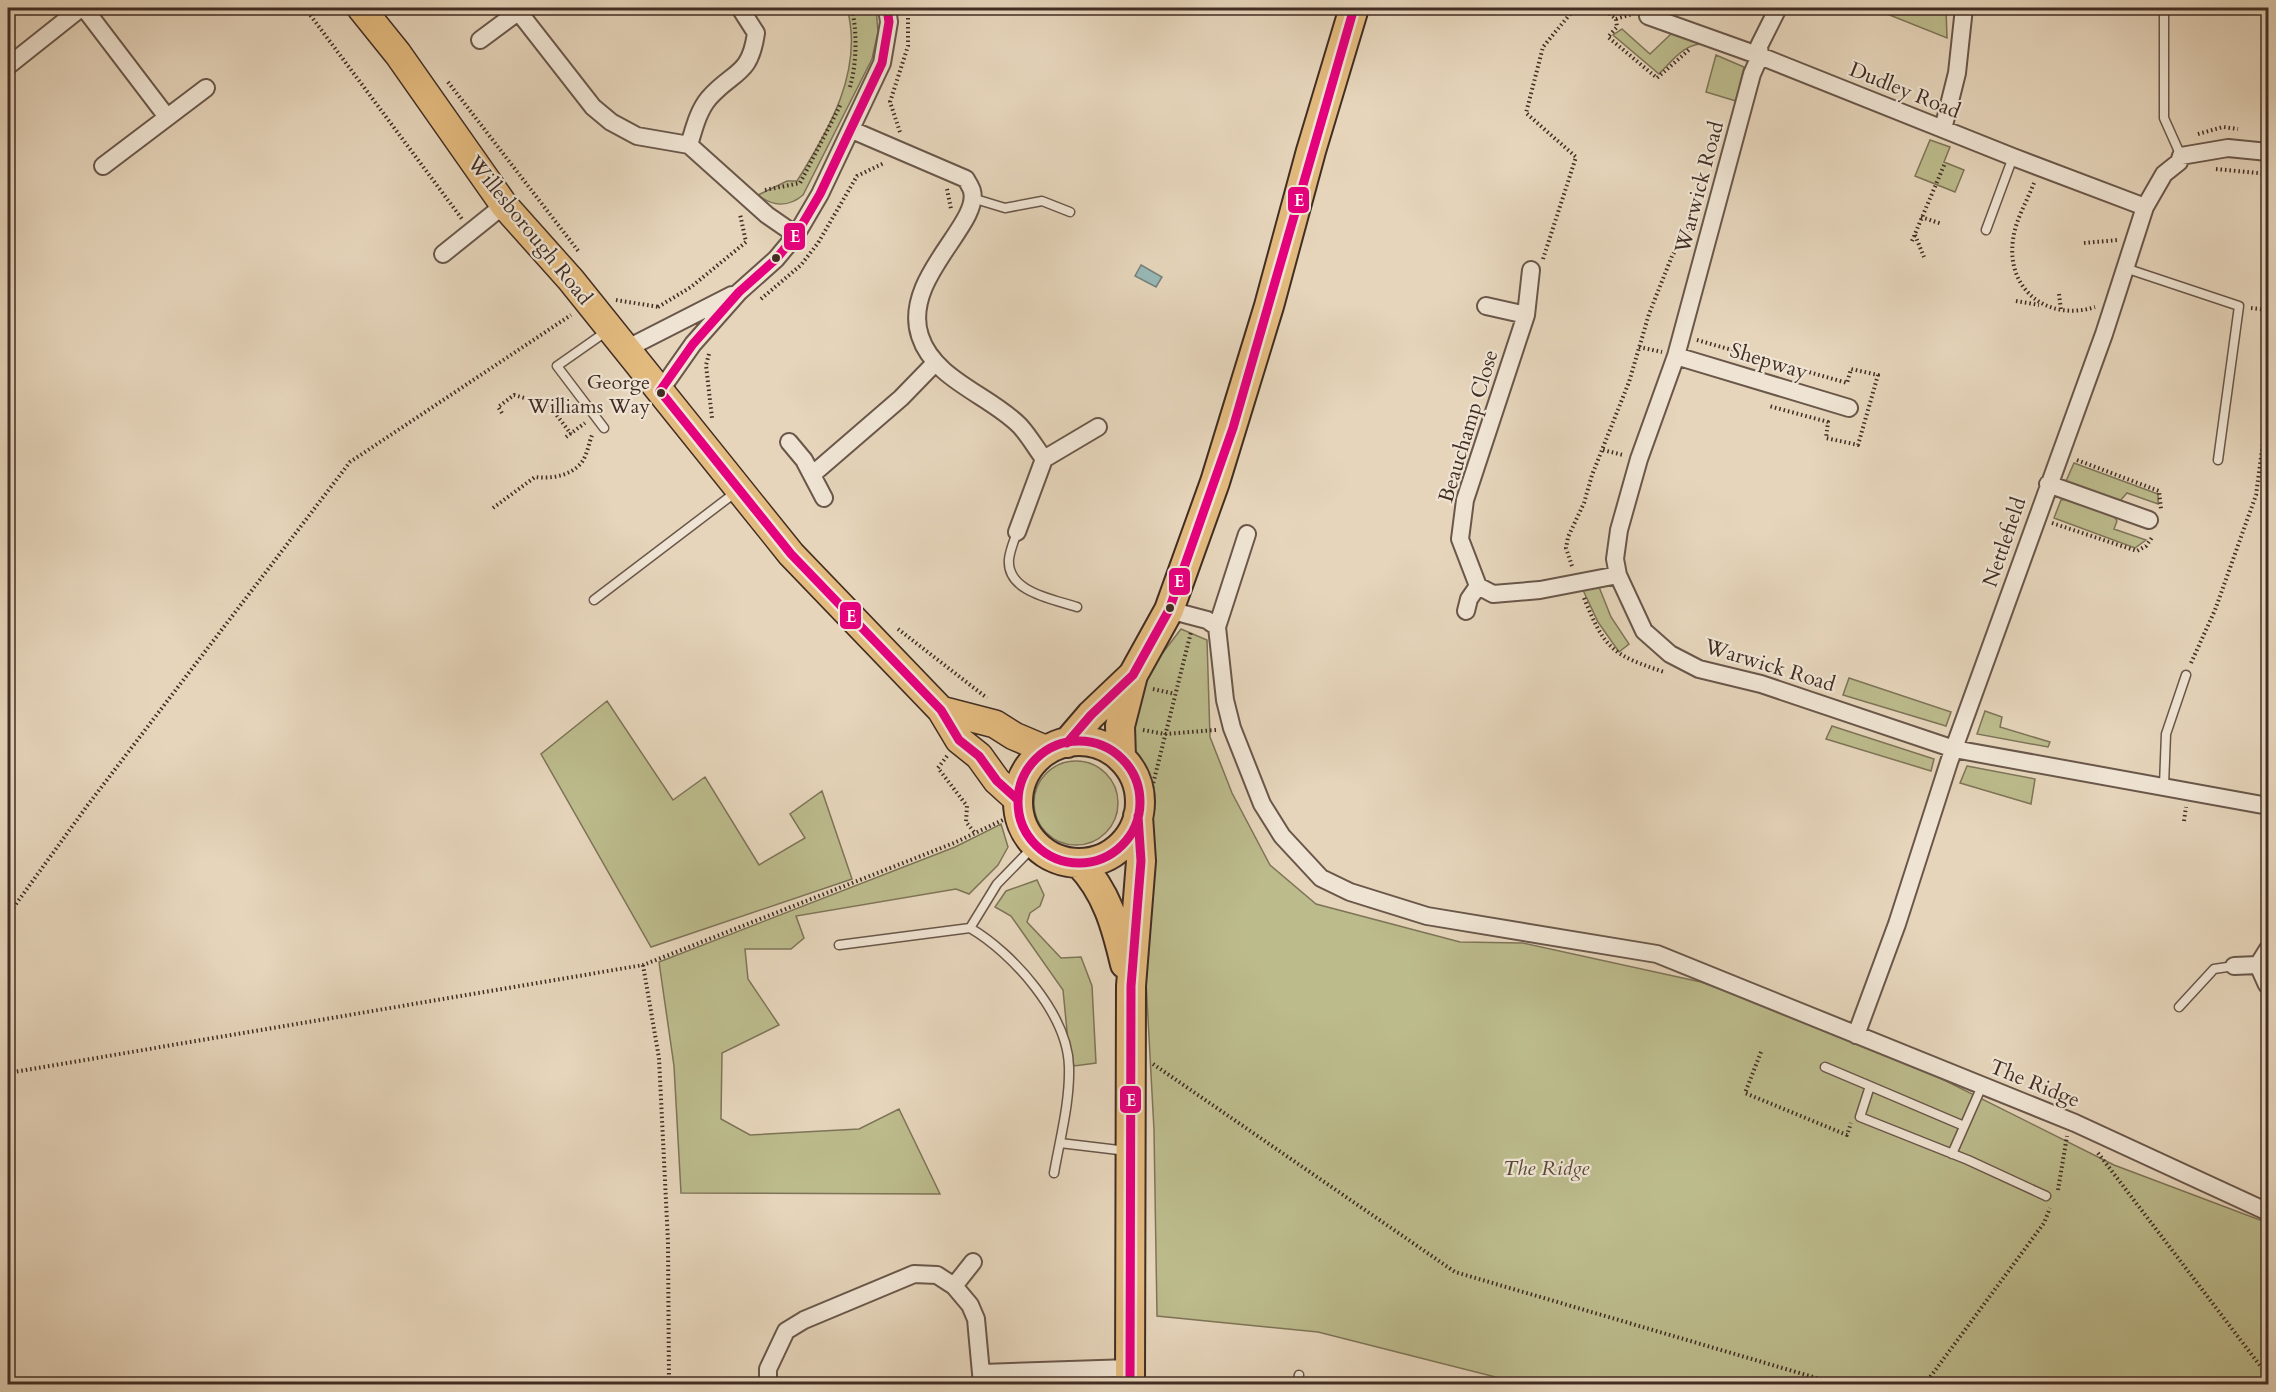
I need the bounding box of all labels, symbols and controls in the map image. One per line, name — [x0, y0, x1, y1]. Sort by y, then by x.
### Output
street label: Dudley Road — [1845, 55, 1965, 126]
street label: Warwick Road — [1668, 118, 1731, 257]
street label: Willesborough Road — [460, 149, 599, 311]
line badge: E — [1287, 186, 1310, 214]
text: E — [1294, 190, 1304, 212]
line badge: E — [783, 222, 806, 251]
text: E — [790, 226, 800, 248]
unlabelled marker — [770, 252, 782, 264]
street label: Shepway — [1726, 336, 1811, 387]
street label: Beauchamp Close — [1431, 346, 1506, 506]
place label: George Williams Way — [527, 369, 650, 420]
marker: George Williams Way — [655, 387, 667, 399]
street label: Nettlefield — [1976, 493, 2033, 591]
line badge: E — [1168, 567, 1191, 596]
text: E — [1174, 571, 1184, 593]
line badge: E — [839, 601, 862, 630]
unlabelled marker — [1164, 602, 1176, 614]
text: E — [846, 606, 856, 628]
street label: Warwick Road — [1700, 632, 1839, 699]
street label: The Ridge — [1985, 1052, 2084, 1115]
line badge: E — [1119, 1085, 1142, 1114]
text: E — [1126, 1090, 1136, 1112]
park label: The Ridge — [1503, 1154, 1590, 1183]

